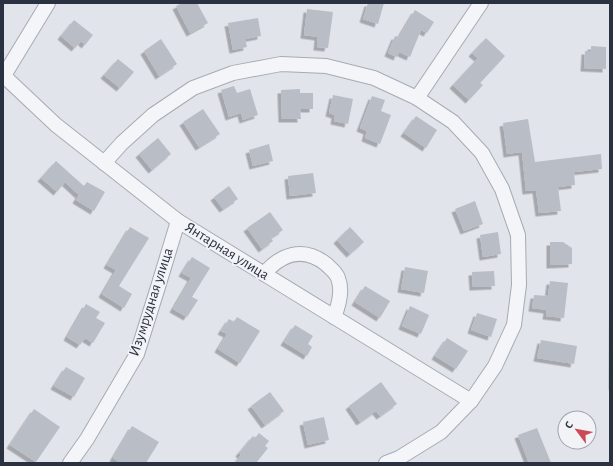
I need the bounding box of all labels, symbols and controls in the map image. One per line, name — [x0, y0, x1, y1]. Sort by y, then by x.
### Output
street label: Янтарная улица — [182, 219, 272, 283]
street label: Изумрудная улица — [126, 246, 176, 358]
north arrow — [557, 410, 597, 450]
text: С — [563, 419, 575, 430]

